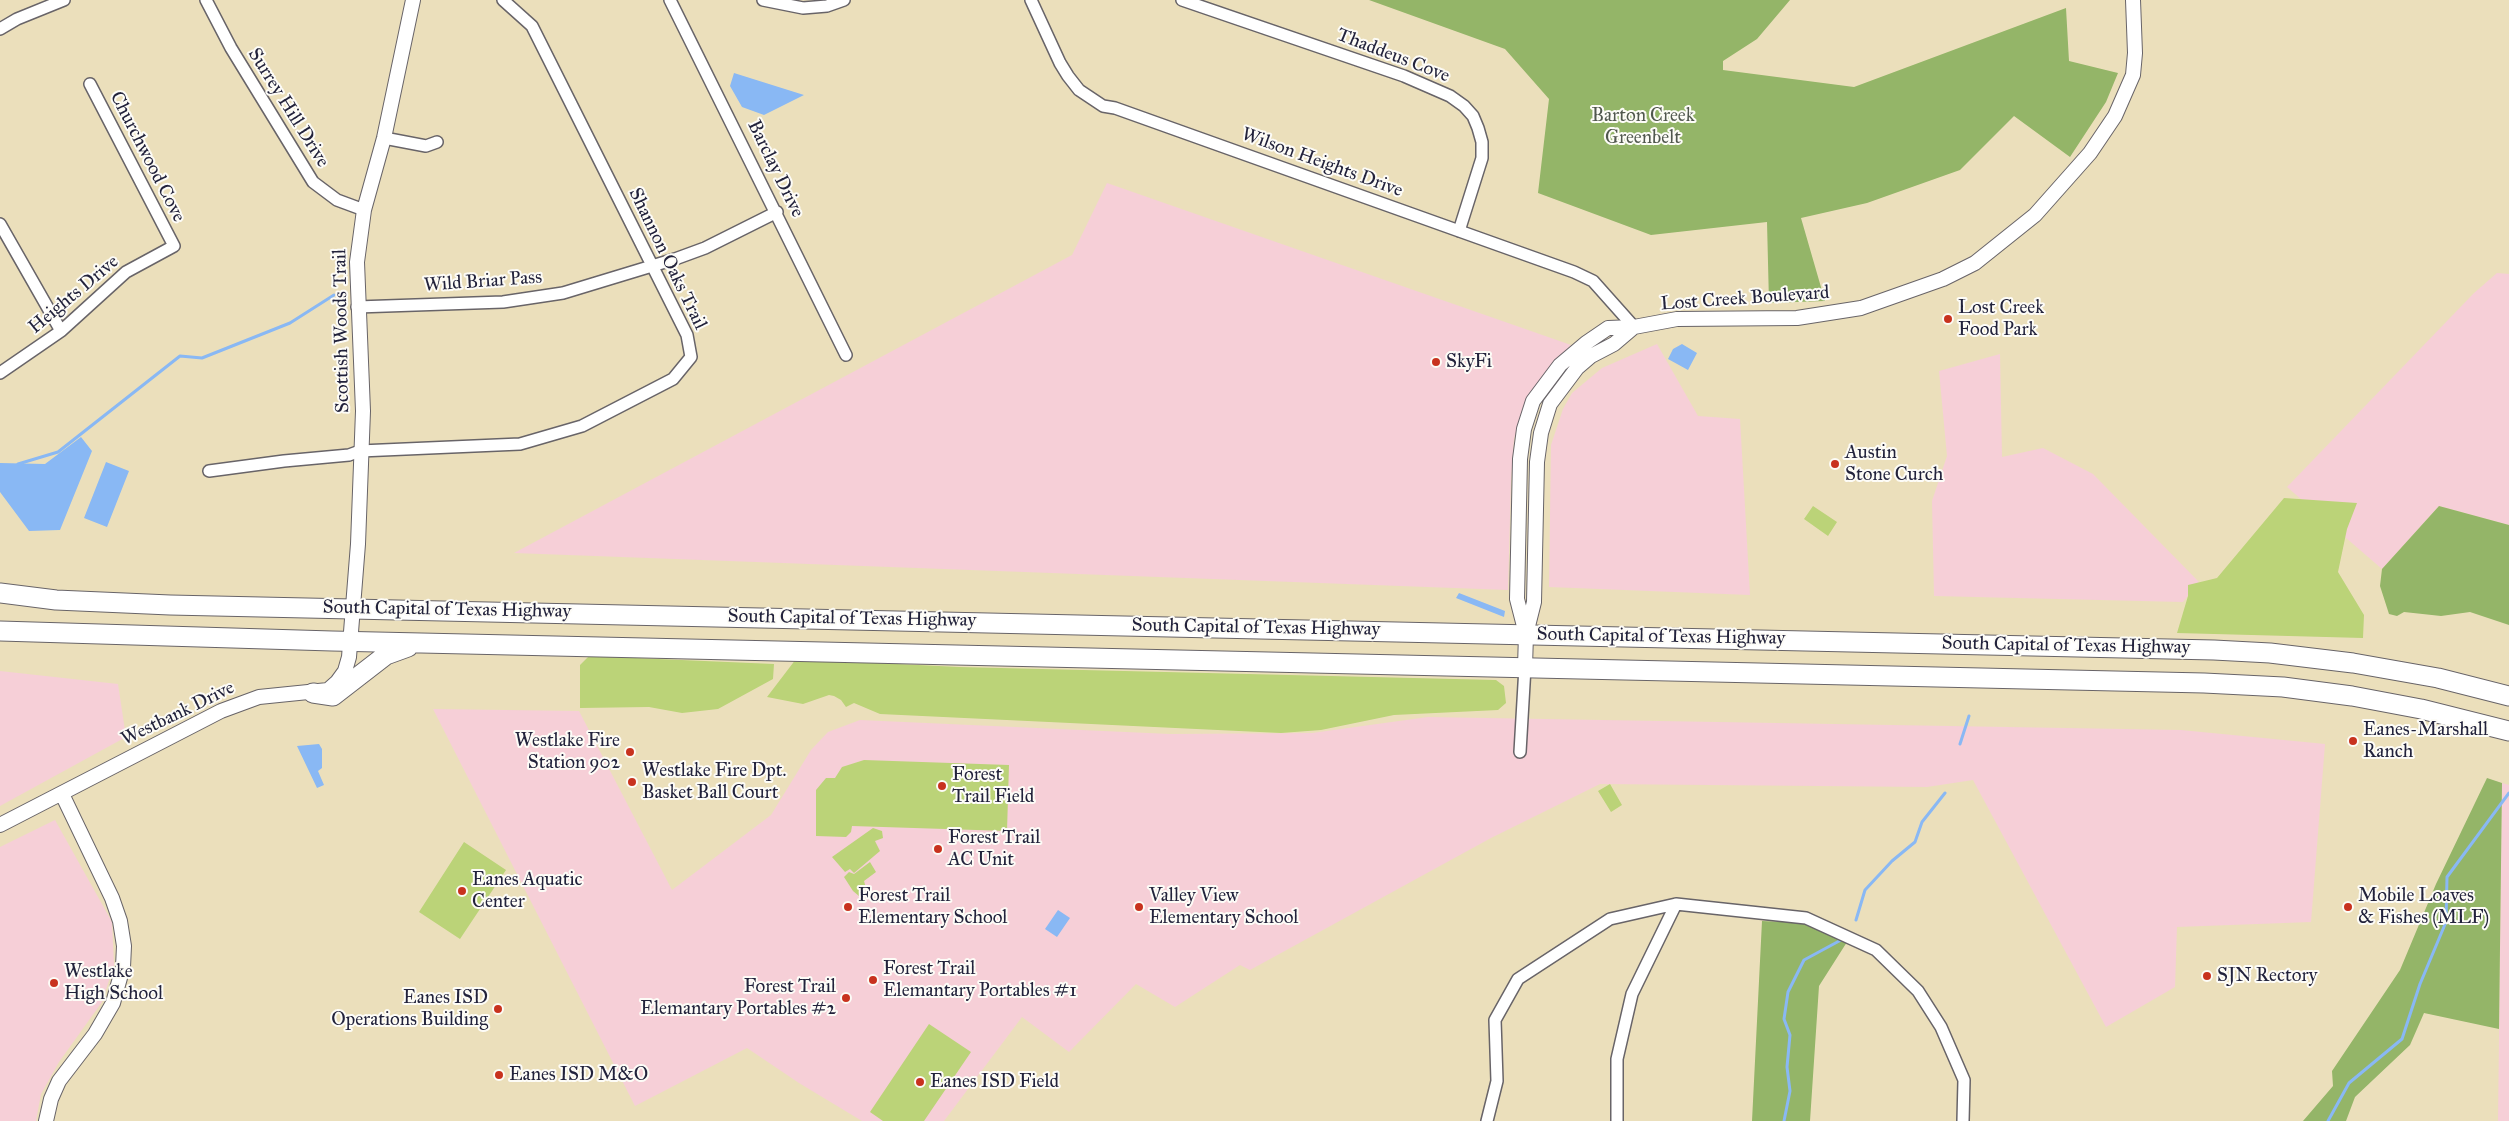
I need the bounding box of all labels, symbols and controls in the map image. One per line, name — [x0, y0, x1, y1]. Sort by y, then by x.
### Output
street label: Thaddeus Cove — [1333, 24, 1453, 88]
street label: Surrey Hill Drive — [242, 44, 334, 172]
street label: Churchwood Cove — [104, 88, 190, 226]
park label: Barton Creek Greenbelt — [1591, 105, 1695, 149]
street label: Barclay Drive — [742, 117, 808, 221]
street label: Wilson Heights Drive — [1238, 123, 1406, 203]
street label: Shannon Oaks Trail — [623, 185, 711, 333]
street label: Scottish Woods Trail — [329, 249, 355, 413]
street label: Heights Drive — [24, 251, 124, 339]
street label: Wild Briar Pass — [423, 266, 543, 298]
street label: Lost Creek Boulevard — [1660, 282, 1830, 316]
place label: Lost Creek Food Park — [1958, 297, 2044, 341]
marker: Lost Creek Food Park — [1942, 313, 1954, 325]
place label: SkyFi — [1446, 351, 1492, 373]
marker: SkyFi — [1430, 356, 1442, 368]
place label: Austin Stone Curch — [1845, 442, 1943, 486]
marker: Austin Stone Curch — [1829, 458, 1841, 470]
street label: South Capital of Texas Highway — [322, 596, 572, 624]
street label: South Capital of Texas Highway — [727, 605, 977, 633]
street label: South Capital of Texas Highway — [1131, 614, 1381, 642]
street label: South Capital of Texas Highway — [1536, 623, 1786, 651]
street label: South Capital of Texas Highway — [1941, 632, 2191, 660]
street label: Westbank Drive — [118, 677, 238, 751]
place label: Eanes-Marshall Ranch — [2363, 719, 2488, 763]
place label: Westlake Fire Station 902 — [515, 730, 620, 774]
marker: Eanes-Marshall Ranch — [2347, 735, 2359, 747]
marker: Westlake Fire Station 902 — [624, 746, 636, 758]
place label: Westlake Fire Dpt. Basket Ball Court — [642, 760, 786, 804]
place label: Forest Trail Field — [952, 764, 1034, 808]
marker: Westlake Fire Dpt. Basket Ball Court — [626, 776, 638, 788]
marker: Forest Trail Field — [936, 780, 948, 792]
place label: Forest Trail AC Unit — [948, 827, 1040, 871]
marker: Forest Trail AC Unit — [932, 843, 944, 855]
place label: Eanes Aquatic Center — [472, 869, 583, 913]
marker: Eanes Aquatic Center — [456, 885, 468, 897]
place label: Forest Trail Elementary School — [858, 885, 1007, 929]
place label: Valley View Elementary School — [1149, 885, 1298, 929]
place label: Mobile Loaves & Fishes (MLF) — [2358, 885, 2489, 929]
marker: Forest Trail Elementary School — [842, 901, 854, 913]
marker: Valley View Elementary School — [1133, 901, 1145, 913]
marker: Mobile Loaves & Fishes (MLF) — [2342, 901, 2354, 913]
place label: Forest Trail Elemantary Portables #1 — [883, 958, 1077, 1002]
place label: Westlake High School — [64, 961, 163, 1005]
place label: SJN Rectory — [2217, 965, 2317, 987]
marker: SJN Rectory — [2201, 970, 2213, 982]
marker: Forest Trail Elemantary Portables #1 — [867, 974, 879, 986]
place label: Forest Trail Elemantary Portables #2 — [640, 976, 836, 1020]
marker: Westlake High School — [48, 977, 60, 989]
place label: Eanes ISD Operations Building — [331, 987, 488, 1031]
marker: Forest Trail Elemantary Portables #2 — [840, 992, 852, 1004]
marker: Eanes ISD Operations Building — [492, 1003, 504, 1015]
place label: Eanes ISD M&O — [509, 1064, 648, 1086]
marker: Eanes ISD M&O — [493, 1069, 505, 1081]
place label: Eanes ISD Field — [930, 1071, 1059, 1093]
marker: Eanes ISD Field — [914, 1076, 926, 1088]

